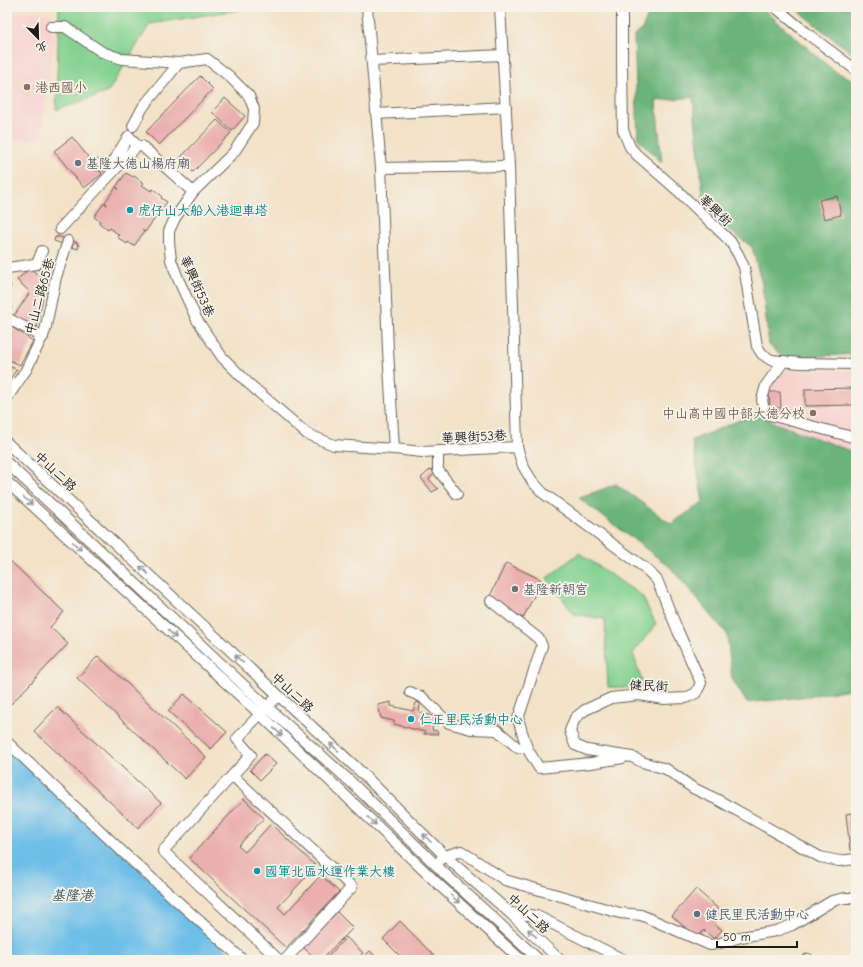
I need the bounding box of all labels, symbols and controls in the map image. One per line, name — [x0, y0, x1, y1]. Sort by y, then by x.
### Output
north arrow — [18, 18, 58, 58]
text: 北 — [34, 39, 49, 55]
place label: 港西國小 — [35, 80, 87, 95]
marker: 港西國小 — [22, 82, 32, 92]
place label: 基隆大德山楊府廟 — [86, 156, 190, 171]
marker: 基隆大德山楊府廟 — [73, 158, 83, 168]
street label: 華興街 — [696, 191, 735, 229]
place label: 虎仔山大船入港迴車塔 — [138, 203, 268, 218]
marker: 虎仔山大船入港迴車塔 — [125, 205, 135, 215]
street label: 華興街53巷 — [177, 253, 218, 319]
street label: 中山二路65巷 — [22, 256, 57, 336]
place label: 中山高中國中部大德分校 — [662, 406, 805, 421]
marker: 中山高中國中部大德分校 — [808, 408, 818, 418]
street label: 華興街53巷 — [441, 427, 507, 446]
street label: 中山二路 — [32, 448, 80, 495]
one-way arrow — [22, 496, 33, 505]
one-way arrow — [72, 541, 82, 550]
one-way arrow — [138, 566, 149, 575]
place label: 基隆新朝宮 — [523, 582, 588, 597]
marker: 基隆新朝宮 — [510, 584, 520, 594]
one-way arrow — [167, 629, 178, 638]
one-way arrow — [234, 655, 244, 664]
street label: 中山二路 — [269, 669, 317, 716]
street label: 健民街 — [629, 677, 669, 694]
place label: 仁正里民活動中心 — [419, 712, 523, 727]
marker: 仁正里民活動中心 — [406, 714, 416, 724]
one-way arrow — [273, 727, 283, 736]
one-way arrow — [329, 743, 339, 752]
one-way arrow — [367, 816, 377, 826]
one-way arrow — [422, 833, 432, 843]
place label: 國軍北區水運作業大樓 — [265, 864, 395, 879]
marker: 國軍北區水運作業大樓 — [252, 866, 262, 876]
water label: 基隆港 — [51, 887, 95, 904]
street label: 中山二路 — [505, 890, 553, 937]
one-way arrow — [449, 894, 459, 903]
place label: 健民里民活動中心 — [705, 907, 809, 922]
marker: 健民里民活動中心 — [692, 909, 702, 919]
scale bar — [717, 923, 797, 949]
one-way arrow — [527, 928, 537, 938]
text: 50 m — [723, 930, 751, 944]

